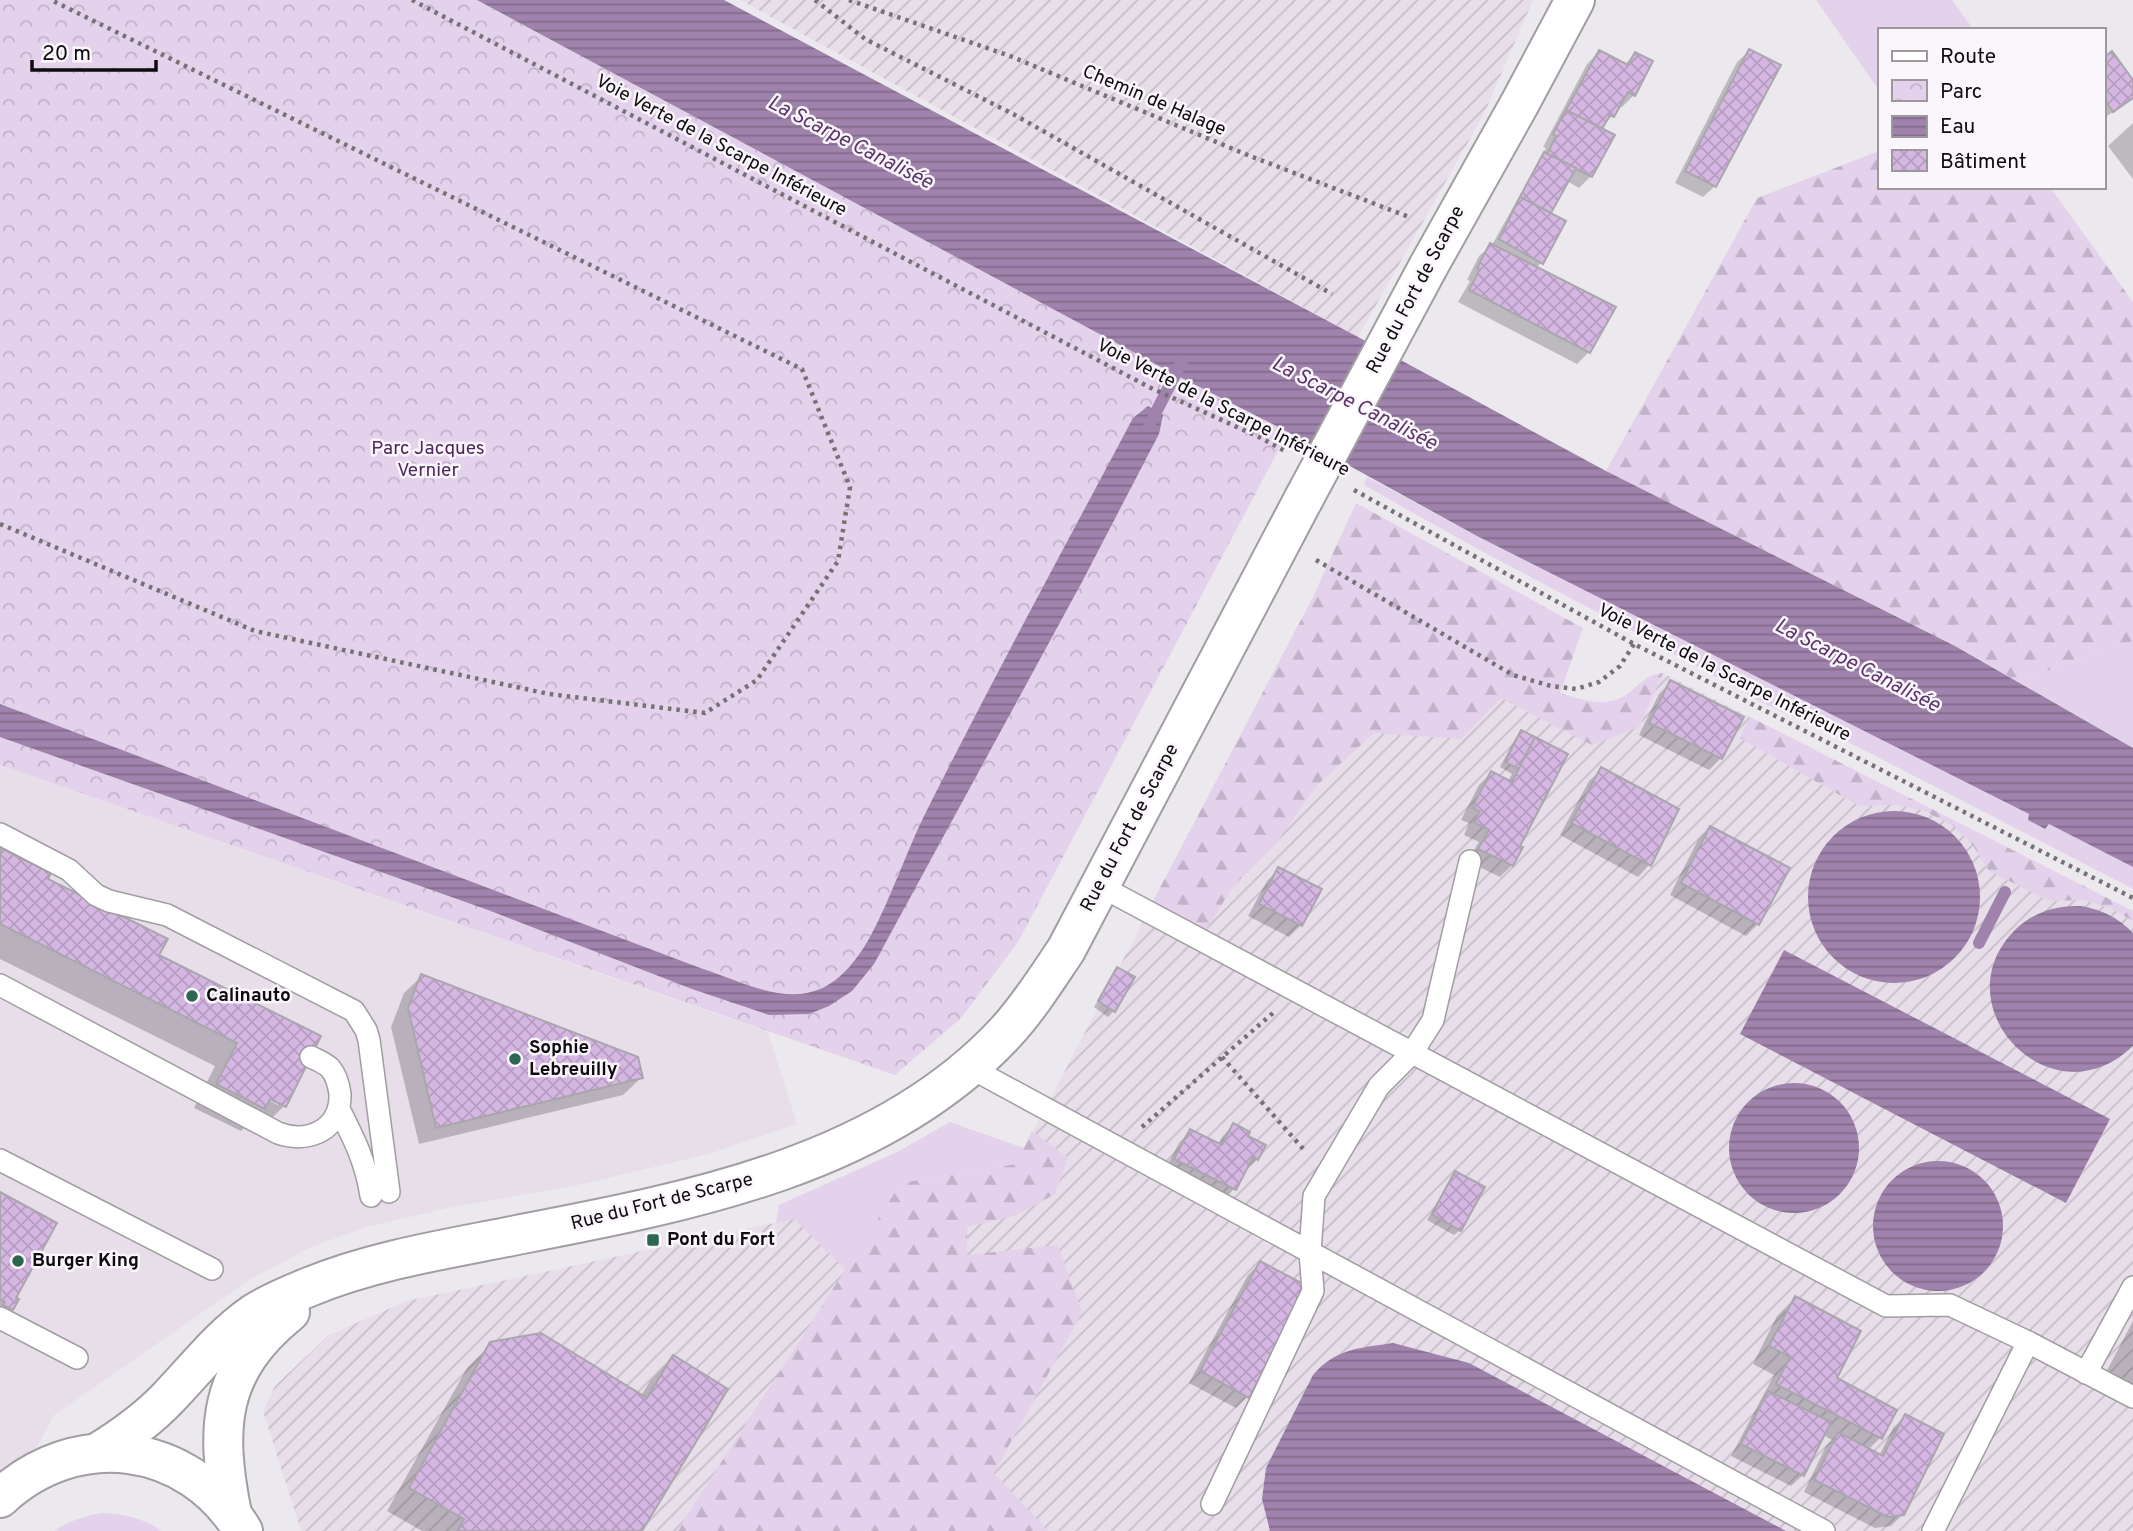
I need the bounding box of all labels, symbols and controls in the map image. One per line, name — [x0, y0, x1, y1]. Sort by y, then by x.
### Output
scale bar — [32, 28, 156, 72]
legend — [1878, 28, 2105, 189]
text: 20 m — [42, 41, 91, 68]
text: Route — [1940, 44, 1996, 71]
street label: Chemin de Halage — [1078, 60, 1230, 142]
street label: Voie Verte de la Scarpe Inférieure — [591, 69, 851, 223]
text: Parc — [1940, 79, 1982, 106]
water label: La Scarpe Canalisée — [763, 90, 938, 197]
text: Eau — [1940, 114, 1975, 141]
text: Bâtiment — [1940, 149, 2027, 176]
street label: Rue du Fort de Scarpe — [1362, 202, 1470, 378]
street label: Voie Verte de la Scarpe Inférieure — [1092, 333, 1354, 483]
water label: La Scarpe Canalisée — [1267, 351, 1442, 458]
park label: Parc Jacques Vernier — [371, 437, 485, 483]
street label: Voie Verte de la Scarpe Inférieure — [1593, 598, 1855, 748]
water label: La Scarpe Canalisée — [1770, 613, 1945, 720]
street label: Rue du Fort de Scarpe — [1076, 740, 1184, 916]
place label: Calinauto — [206, 984, 291, 1008]
marker: Calinauto — [184, 988, 200, 1004]
place label: Sophie Lebreuilly — [529, 1036, 618, 1082]
marker: Sophie Lebreuilly — [507, 1051, 523, 1067]
street label: Rue du Fort de Scarpe — [568, 1168, 756, 1236]
place label: Pont du Fort — [667, 1228, 775, 1252]
marker: Pont du Fort — [645, 1232, 661, 1248]
place label: Burger King — [32, 1249, 139, 1273]
marker: Burger King — [10, 1253, 26, 1269]

